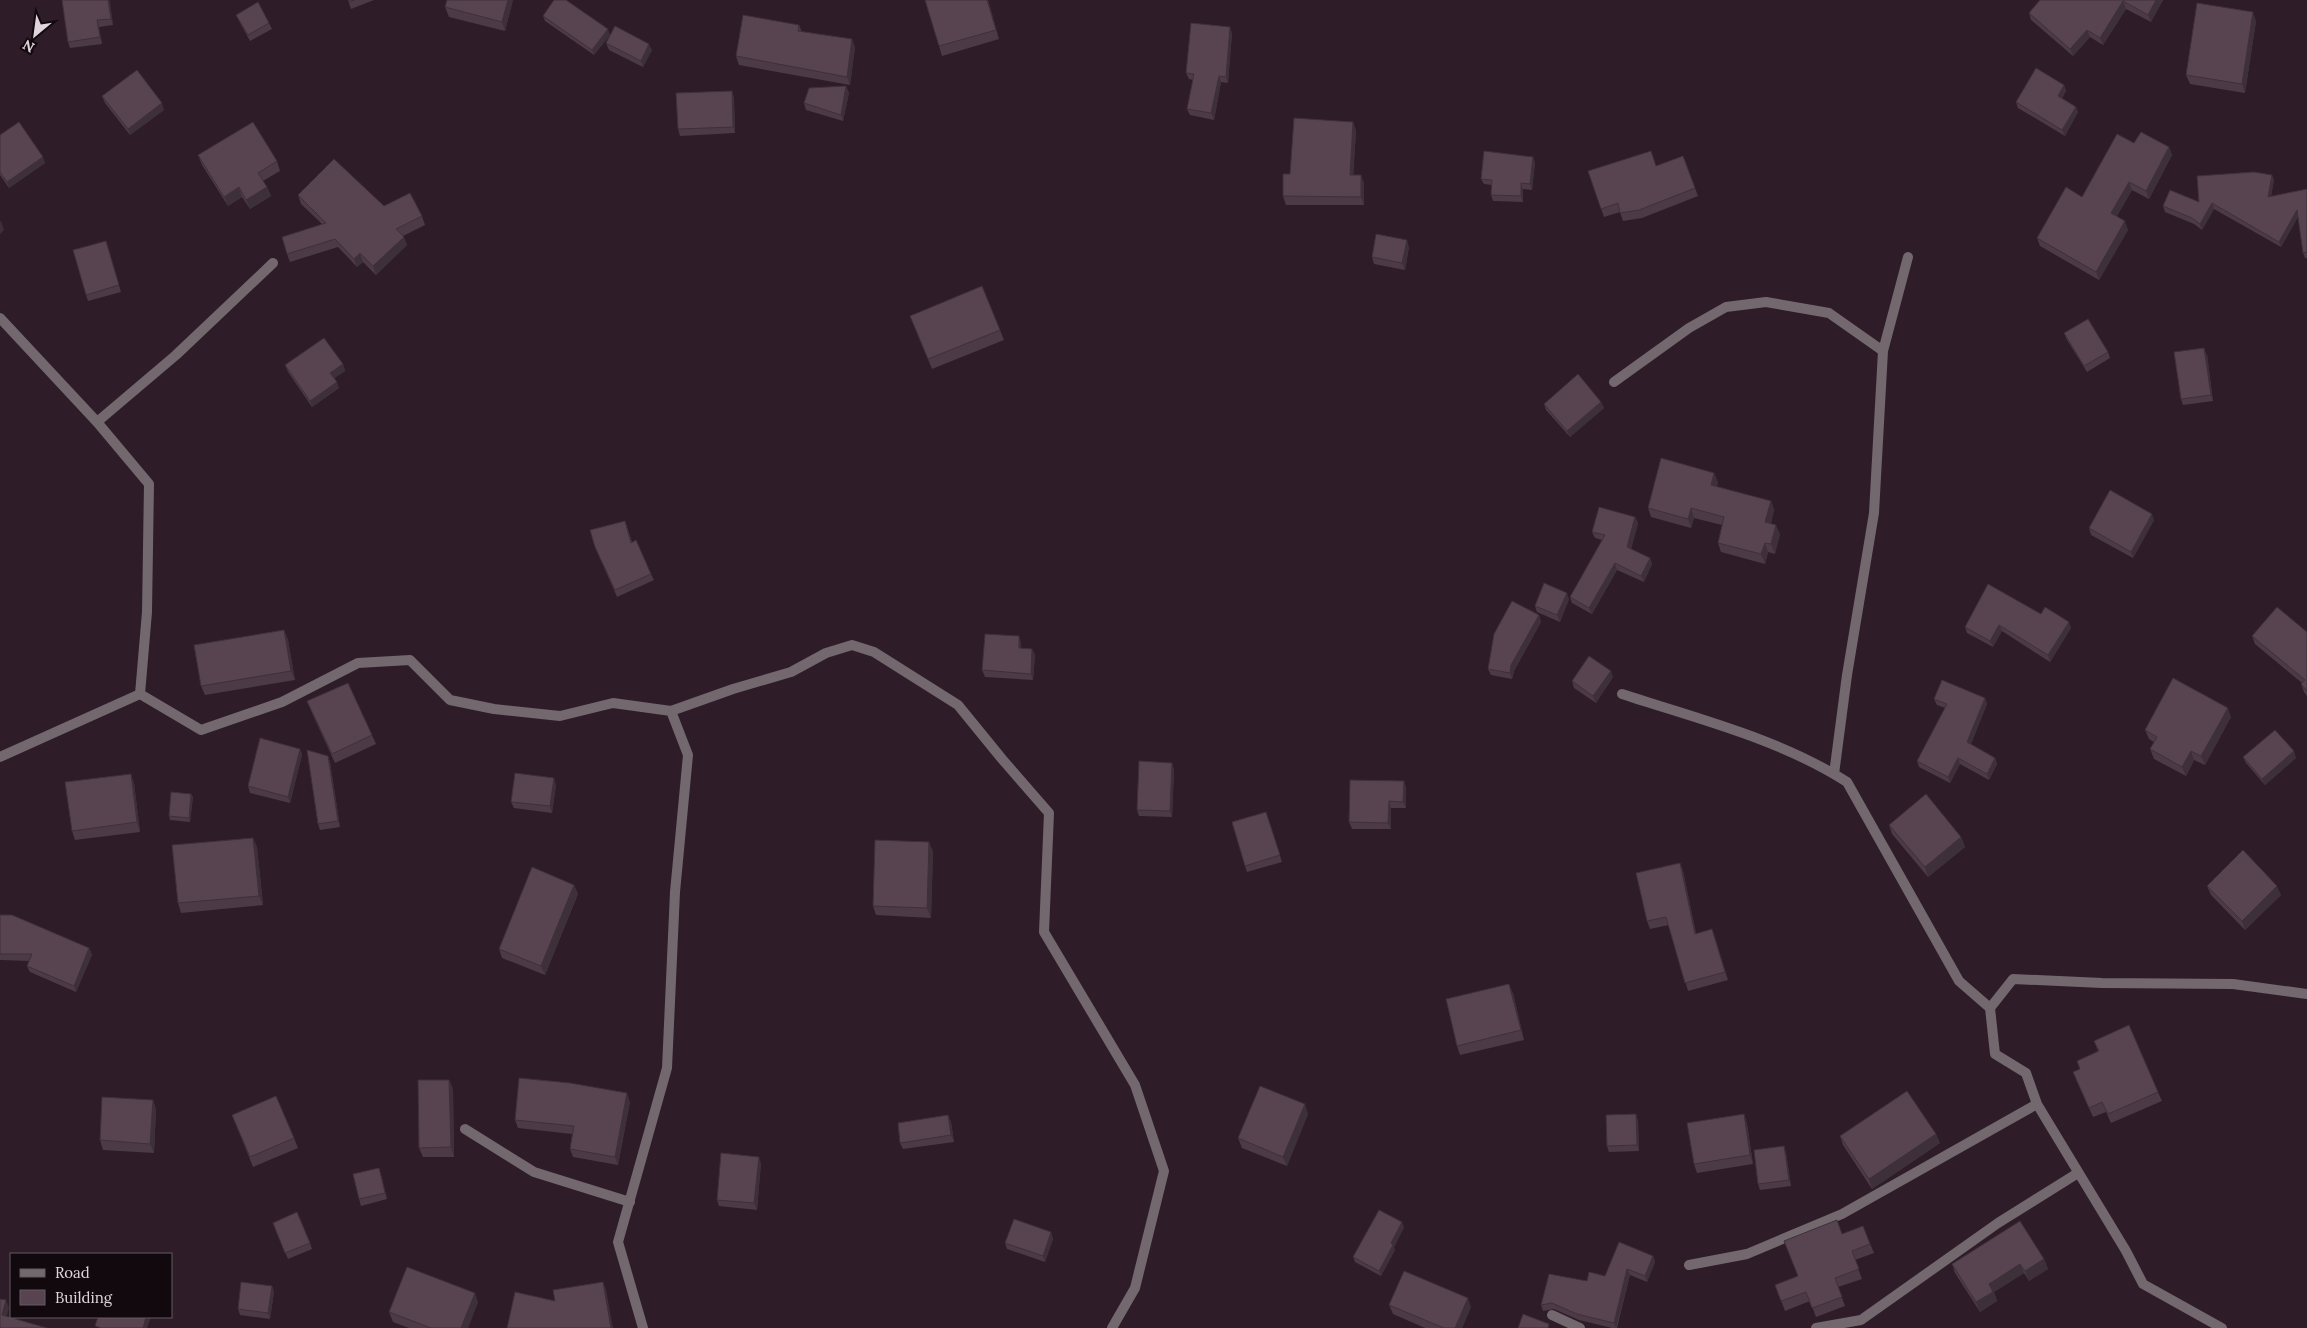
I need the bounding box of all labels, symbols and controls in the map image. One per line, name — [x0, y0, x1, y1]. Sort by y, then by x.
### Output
north arrow — [10, 10, 60, 60]
text: N — [19, 36, 38, 57]
legend — [10, 1253, 172, 1318]
text: Road — [55, 1263, 90, 1282]
text: Building — [55, 1288, 113, 1307]

